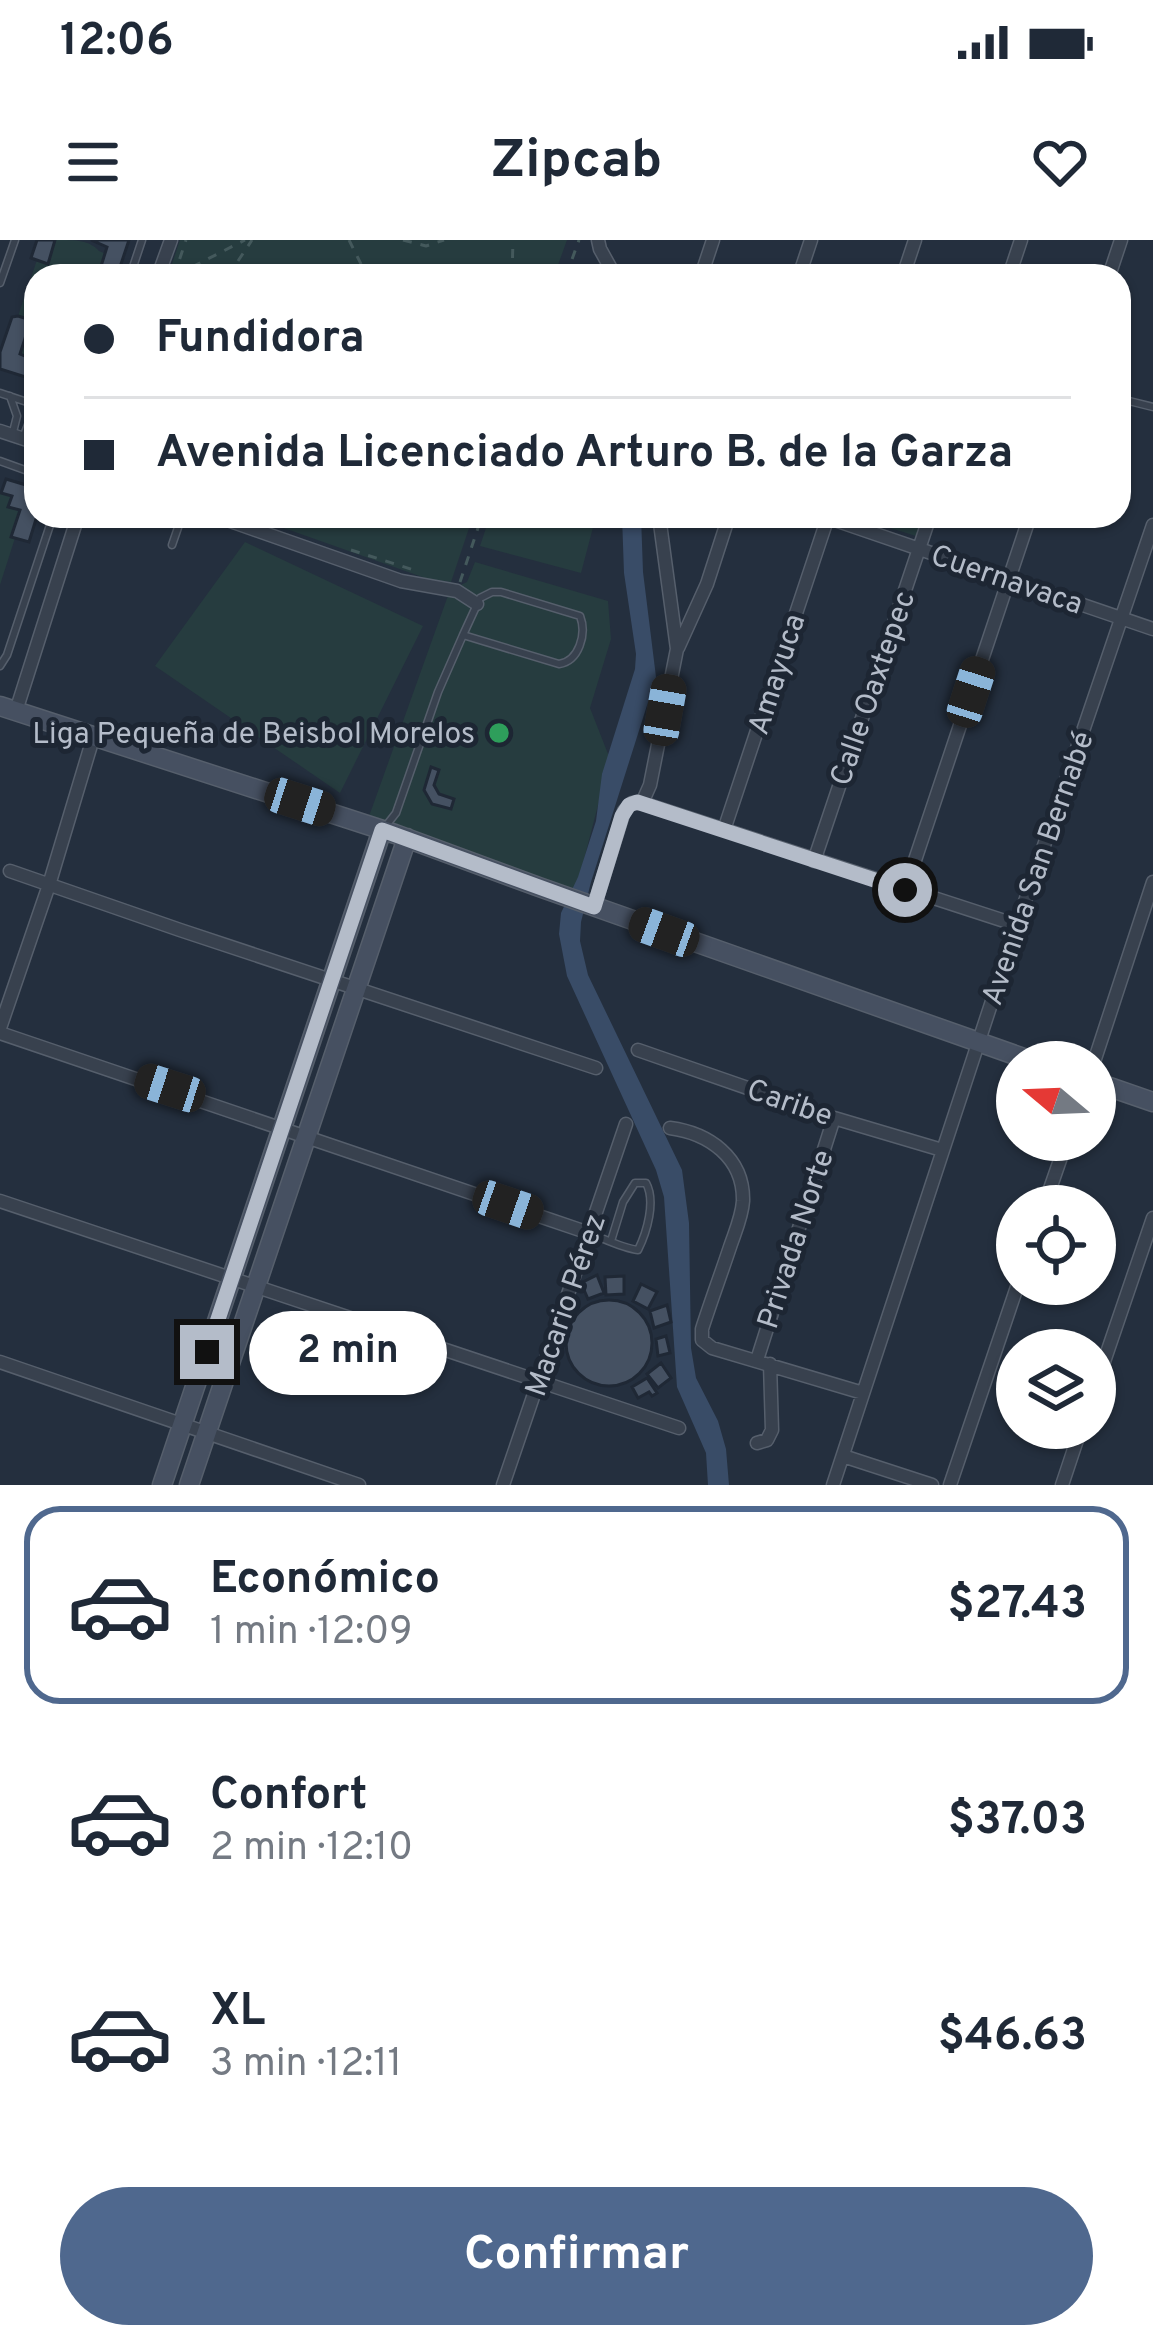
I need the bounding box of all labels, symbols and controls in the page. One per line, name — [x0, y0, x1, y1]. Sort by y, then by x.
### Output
text: 12:06 — [60, 14, 174, 71]
text: Zipcab — [491, 128, 662, 197]
icon: menu — [60, 129, 126, 195]
icon: heart — [1027, 129, 1093, 195]
text: Fundidora — [156, 311, 365, 368]
text: Avenida Licenciado Arturo B. de la Garza — [156, 426, 1013, 483]
street label: Cuernavaca — [925, 538, 1087, 625]
street label: Calle Oaxtepec — [824, 587, 925, 791]
street label: Amayuca — [742, 610, 815, 740]
car — [943, 652, 999, 732]
car — [641, 671, 689, 749]
place label: Liga Pequeña de Beisbol Morelos — [32, 717, 475, 754]
marker: Liga Pequeña de Beisbol Morelos — [486, 720, 512, 746]
street label: Avenida San Bernabé — [975, 727, 1104, 1011]
car — [260, 774, 340, 830]
route start — [878, 863, 932, 917]
car — [624, 903, 704, 961]
north arrow — [996, 1041, 1116, 1161]
map controls — [996, 1041, 1116, 1449]
car — [130, 1060, 210, 1116]
street label: Caribe — [741, 1073, 837, 1136]
street label: Privada Norte — [751, 1146, 844, 1334]
car — [468, 1176, 548, 1234]
button: locate — [996, 1185, 1116, 1305]
street label: Macario Pérez — [519, 1210, 616, 1402]
callout: 2 min — [249, 1310, 447, 1394]
route end — [180, 1325, 234, 1379]
text: 2 min — [297, 1328, 399, 1377]
button: layers — [996, 1329, 1116, 1449]
icon: car — [66, 1551, 174, 1659]
text: Económico — [210, 1552, 440, 1609]
text: $27.43 — [948, 1577, 1087, 1634]
text: 1 min · 12:09 — [210, 1609, 412, 1658]
icon: car — [66, 1767, 174, 1875]
text: Confort — [210, 1768, 367, 1825]
text: $37.03 — [948, 1793, 1087, 1850]
text: 2 min · 12:10 — [210, 1825, 413, 1874]
icon: car — [66, 1983, 174, 2091]
text: XL — [210, 1984, 265, 2041]
text: $46.63 — [938, 2009, 1087, 2066]
text: 3 min · 12:11 — [210, 2041, 402, 2090]
button: Confirmar — [60, 2187, 1093, 2325]

